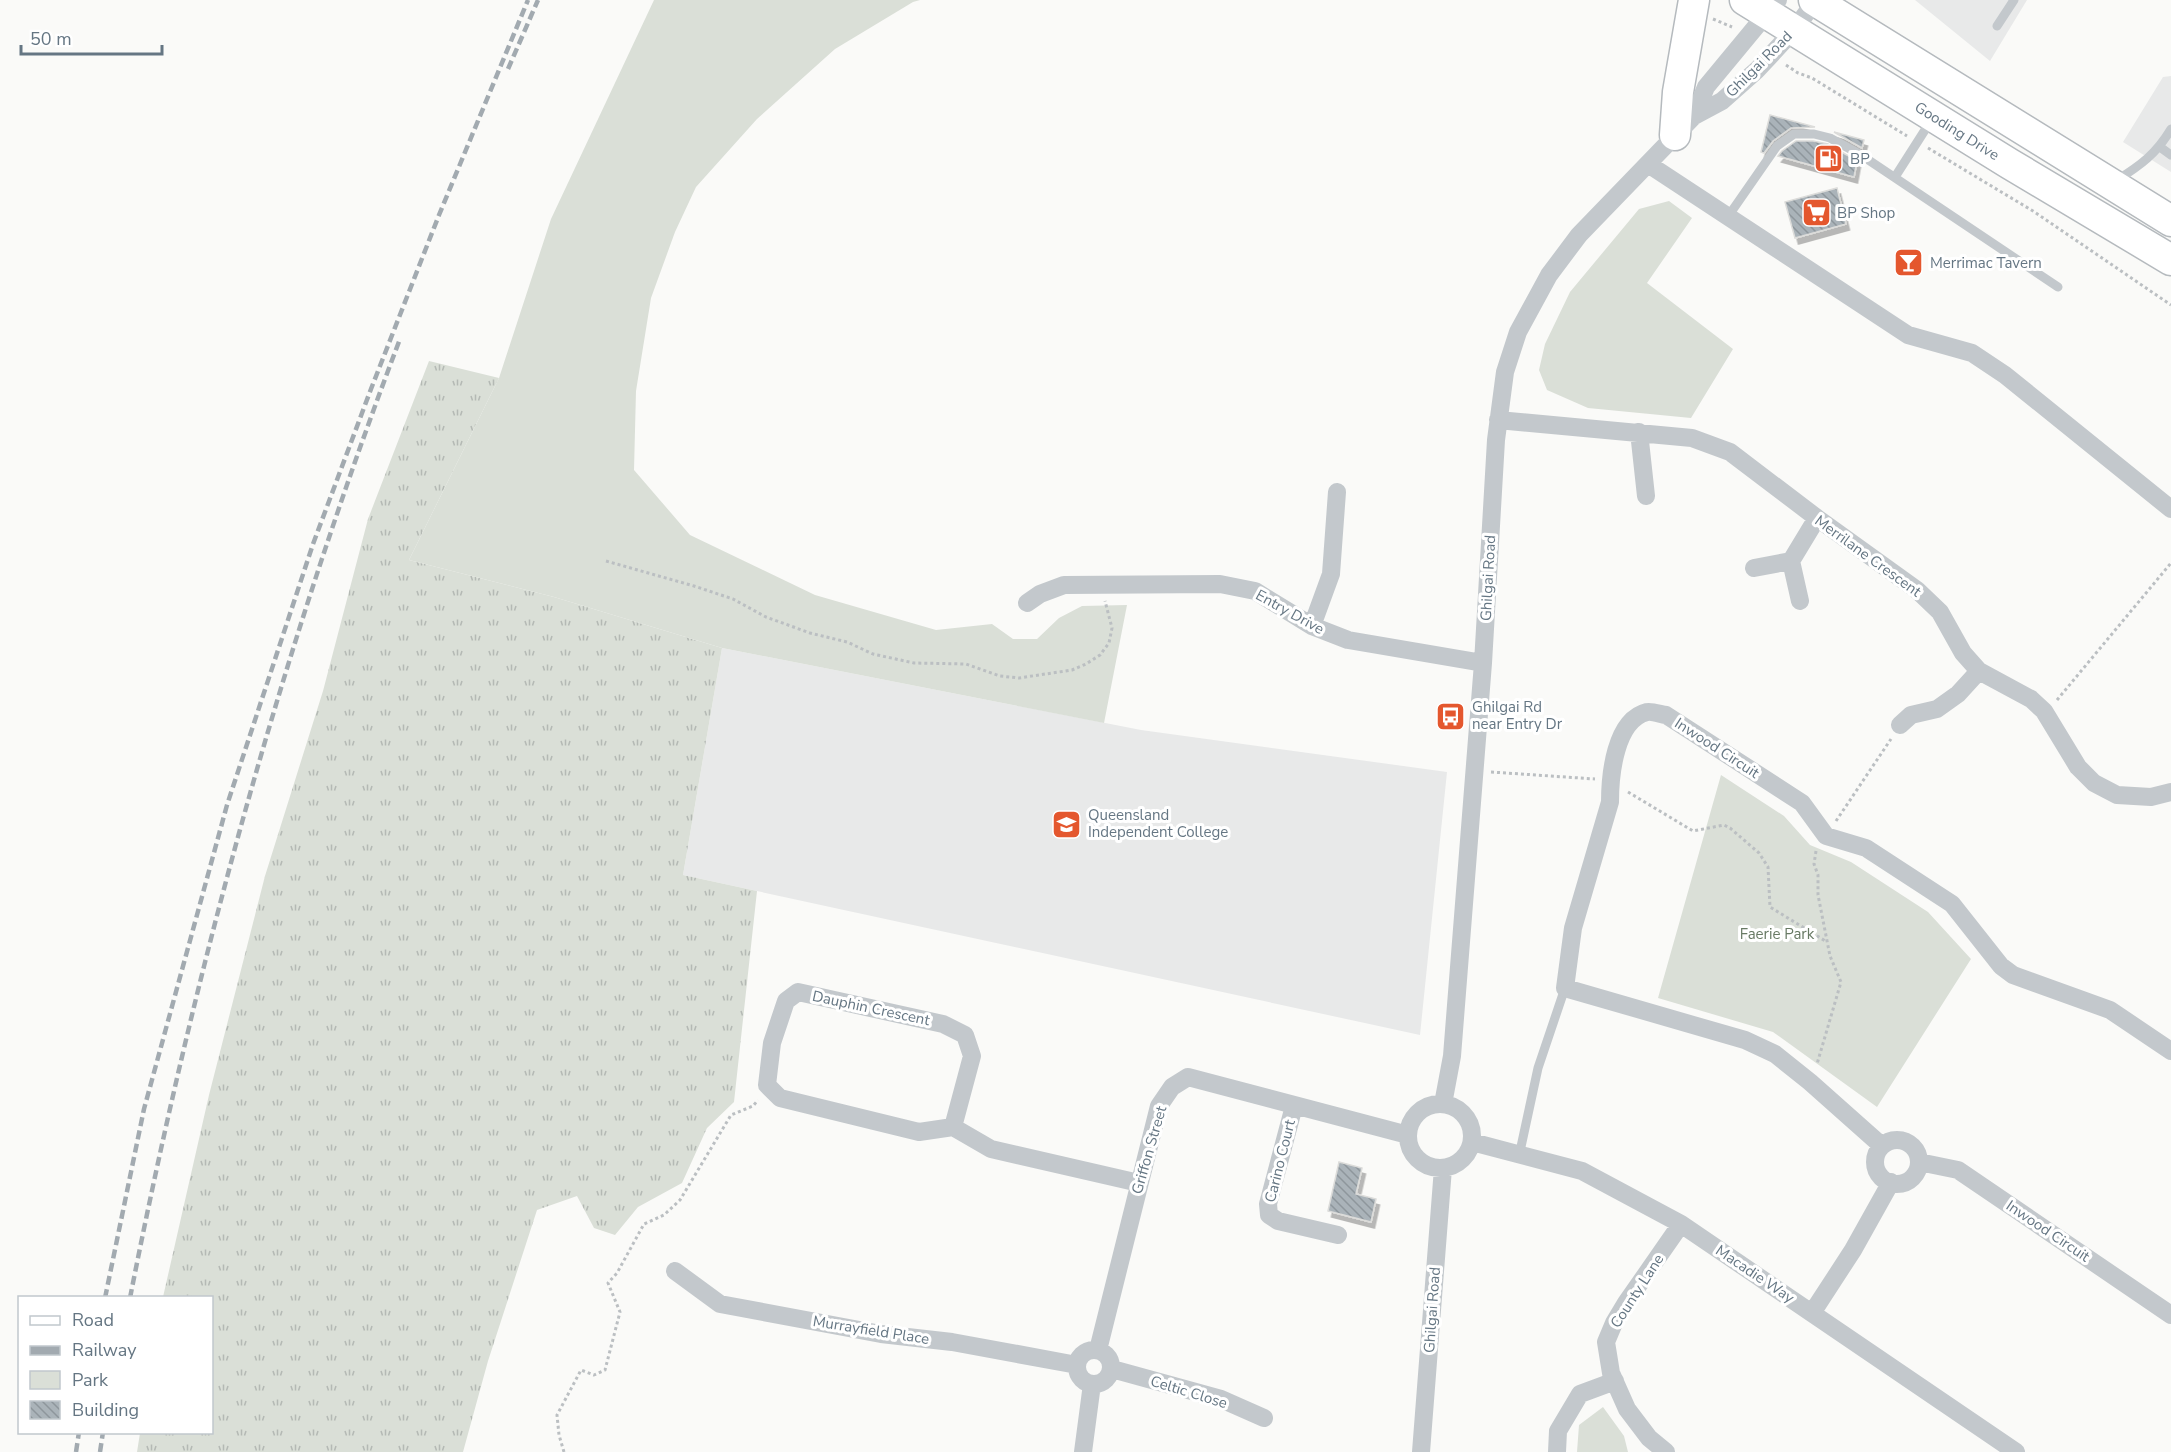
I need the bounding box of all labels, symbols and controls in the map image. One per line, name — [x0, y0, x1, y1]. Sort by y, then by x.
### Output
scale bar — [21, 18, 162, 56]
street label: Ghilgai Road — [1721, 26, 1797, 102]
text: 50 m — [30, 27, 72, 51]
street label: Gooding Drive — [1911, 97, 2003, 165]
fuel station icon: BP — [1813, 143, 1845, 175]
place label: BP — [1850, 149, 1870, 169]
supermarket icon: BP Shop — [1800, 197, 1832, 229]
place label: BP Shop — [1837, 203, 1896, 223]
bar icon: Merrimac Tavern — [1893, 247, 1925, 279]
place label: Merrimac Tavern — [1930, 253, 2042, 273]
street label: Merrilane Crescent — [1811, 511, 1926, 602]
street label: Ghilgai Road — [1476, 534, 1500, 622]
street label: Entry Drive — [1252, 585, 1328, 639]
place label: Ghilgai Rd near Entry Dr — [1472, 697, 1563, 734]
bus stop icon: Ghilgai Rd near Entry Dr — [1435, 700, 1467, 732]
street label: Inwood Circuit — [1671, 713, 1764, 783]
place label: Queensland Independent College — [1088, 805, 1228, 842]
school or university icon: Queensland Independent College — [1051, 808, 1083, 840]
park label: Faerie Park — [1740, 924, 1815, 944]
street label: Dauphin Crescent — [810, 986, 932, 1030]
street label: Griffon Street — [1127, 1103, 1171, 1196]
street label: Carino Court — [1260, 1117, 1300, 1205]
street label: Inwood Circuit — [2002, 1196, 2094, 1267]
street label: Macadie Way — [1712, 1240, 1799, 1308]
street label: County Lane — [1606, 1250, 1668, 1332]
street label: Ghilgai Road — [1419, 1266, 1445, 1354]
legend — [18, 1296, 213, 1434]
text: Road — [72, 1308, 114, 1332]
street label: Murrayfield Place — [811, 1311, 931, 1349]
text: Railway — [72, 1338, 137, 1362]
text: Park — [72, 1368, 109, 1392]
street label: Celtic Close — [1148, 1371, 1230, 1413]
text: Building — [72, 1398, 139, 1422]

